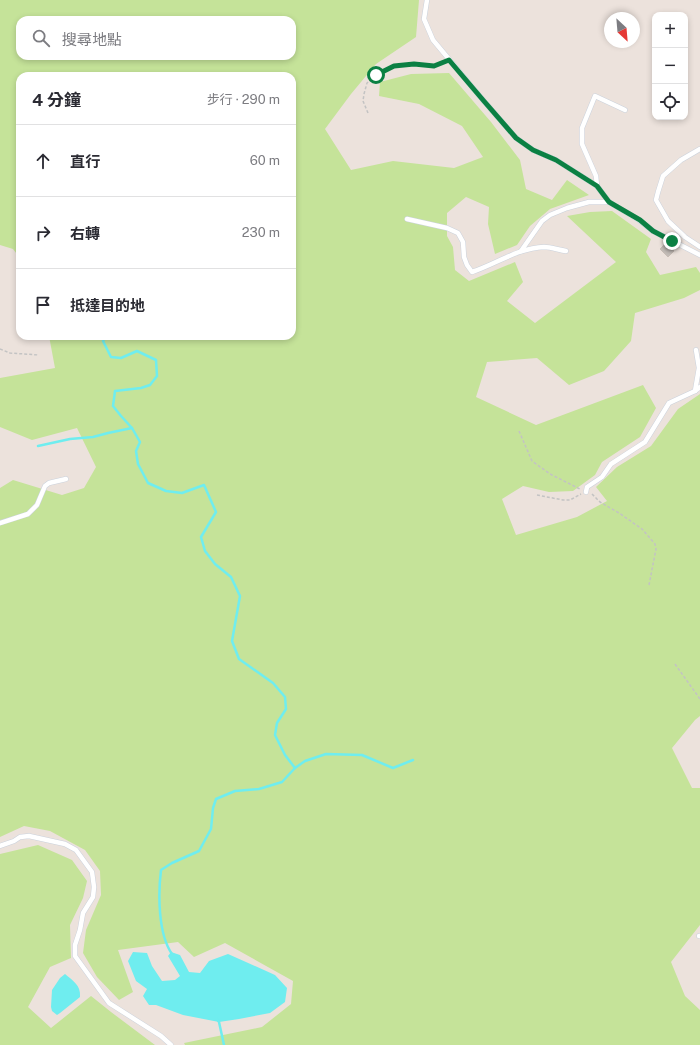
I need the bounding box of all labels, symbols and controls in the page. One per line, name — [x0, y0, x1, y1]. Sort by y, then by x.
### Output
north arrow — [604, 12, 640, 48]
map controls — [652, 12, 688, 120]
button: + — [652, 12, 688, 48]
search box — [16, 16, 296, 60]
icon: search — [30, 27, 52, 49]
text: 搜尋地點 — [62, 31, 122, 48]
button: − — [652, 48, 688, 84]
route start — [367, 66, 385, 84]
button: locate — [652, 84, 688, 120]
text: 4 分鐘 — [32, 90, 81, 110]
text: 步行 · 290 m — [207, 92, 280, 107]
icon: ahead — [32, 150, 54, 172]
text: 直行 — [70, 153, 100, 170]
text: 60 m — [250, 153, 280, 168]
icon: right — [32, 222, 54, 244]
text: 右轉 — [70, 225, 100, 242]
text: 230 m — [242, 225, 280, 240]
route end — [663, 232, 681, 250]
icon: arrive — [32, 294, 54, 316]
text: 抵達目的地 — [70, 297, 145, 314]

